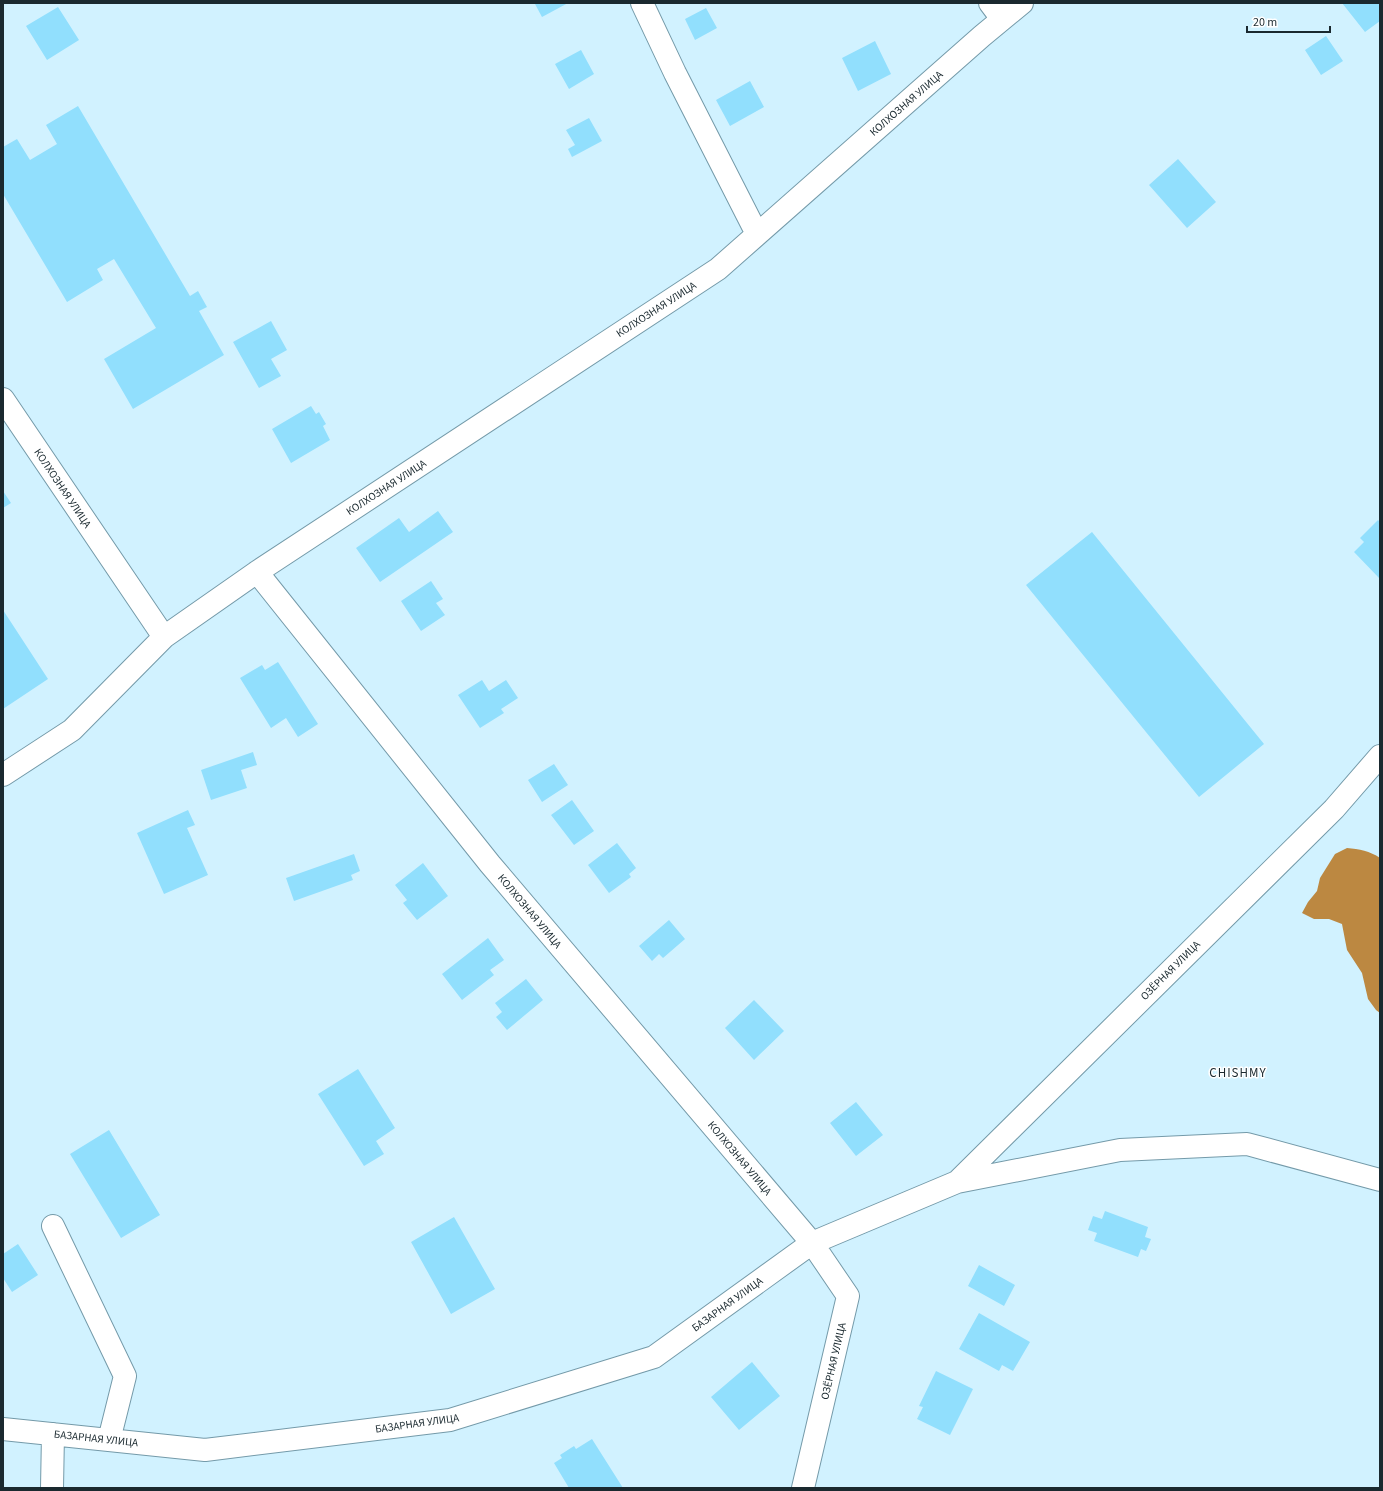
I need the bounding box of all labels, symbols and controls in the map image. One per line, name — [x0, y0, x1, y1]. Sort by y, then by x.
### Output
scale bar — [1247, 8, 1330, 34]
text: 20 m — [1253, 14, 1277, 31]
street label: КОЛХОЗНАЯ УЛИЦА — [866, 67, 946, 139]
street label: КОЛХОЗНАЯ УЛИЦА — [613, 278, 699, 341]
street label: КОЛХОЗНАЯ УЛИЦА — [30, 446, 95, 531]
street label: КОЛХОЗНАЯ УЛИЦА — [343, 456, 429, 519]
street label: КОЛХОЗНАЯ УЛИЦА — [494, 871, 565, 952]
street label: ОЗЁРНАЯ УЛИЦА — [1137, 937, 1204, 1004]
district label: CHISHMY — [1209, 1064, 1267, 1082]
street label: КОЛХОЗНАЯ УЛИЦА — [704, 1118, 775, 1199]
street label: БАЗАРНАЯ УЛИЦА — [689, 1273, 766, 1335]
street label: ОЗЁРНАЯ УЛИЦА — [817, 1321, 850, 1401]
street label: БАЗАРНАЯ УЛИЦА — [374, 1410, 460, 1437]
street label: БАЗАРНАЯ УЛИЦА — [53, 1427, 139, 1450]

